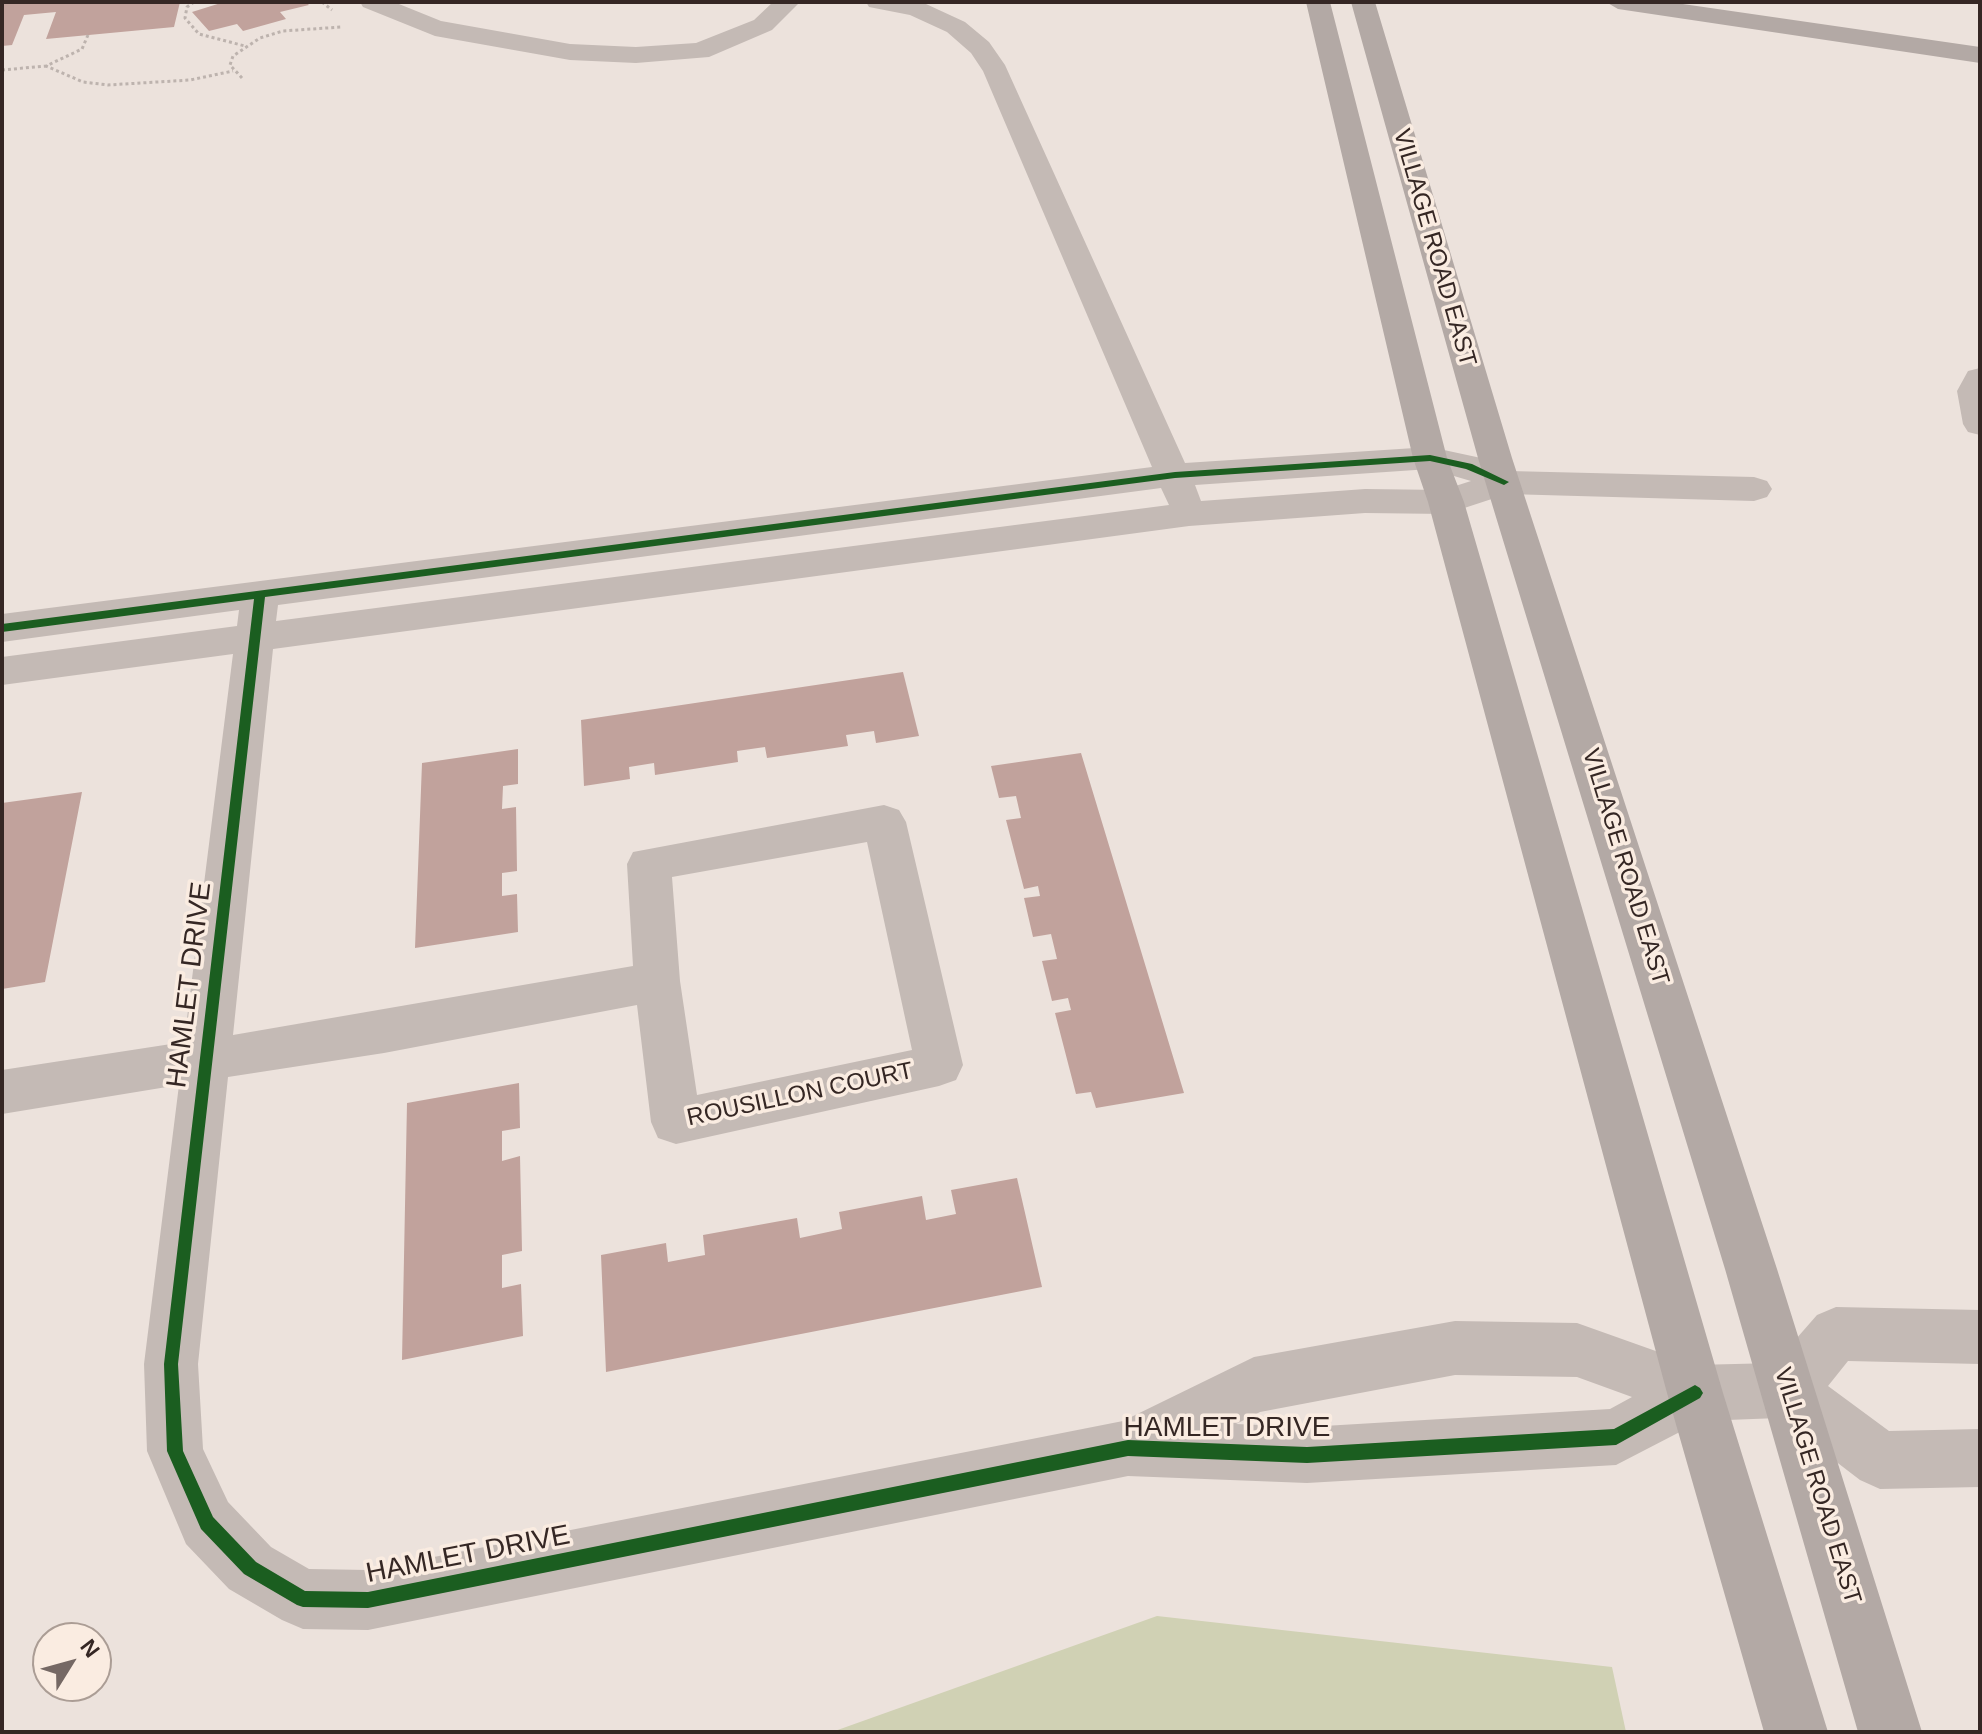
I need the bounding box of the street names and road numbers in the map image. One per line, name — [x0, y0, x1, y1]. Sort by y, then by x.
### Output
street label: VILLAGE ROAD EAST — [1386, 126, 1482, 370]
street label: VILLAGE ROAD EAST — [1575, 745, 1675, 989]
street label: HAMLET DRIVE — [161, 880, 219, 1090]
street label: ROUSILLON COURT — [684, 1057, 916, 1133]
street label: VILLAGE ROAD EAST — [1767, 1364, 1867, 1608]
street label: HAMLET DRIVE — [1124, 1411, 1330, 1445]
street label: HAMLET DRIVE — [363, 1519, 573, 1591]

